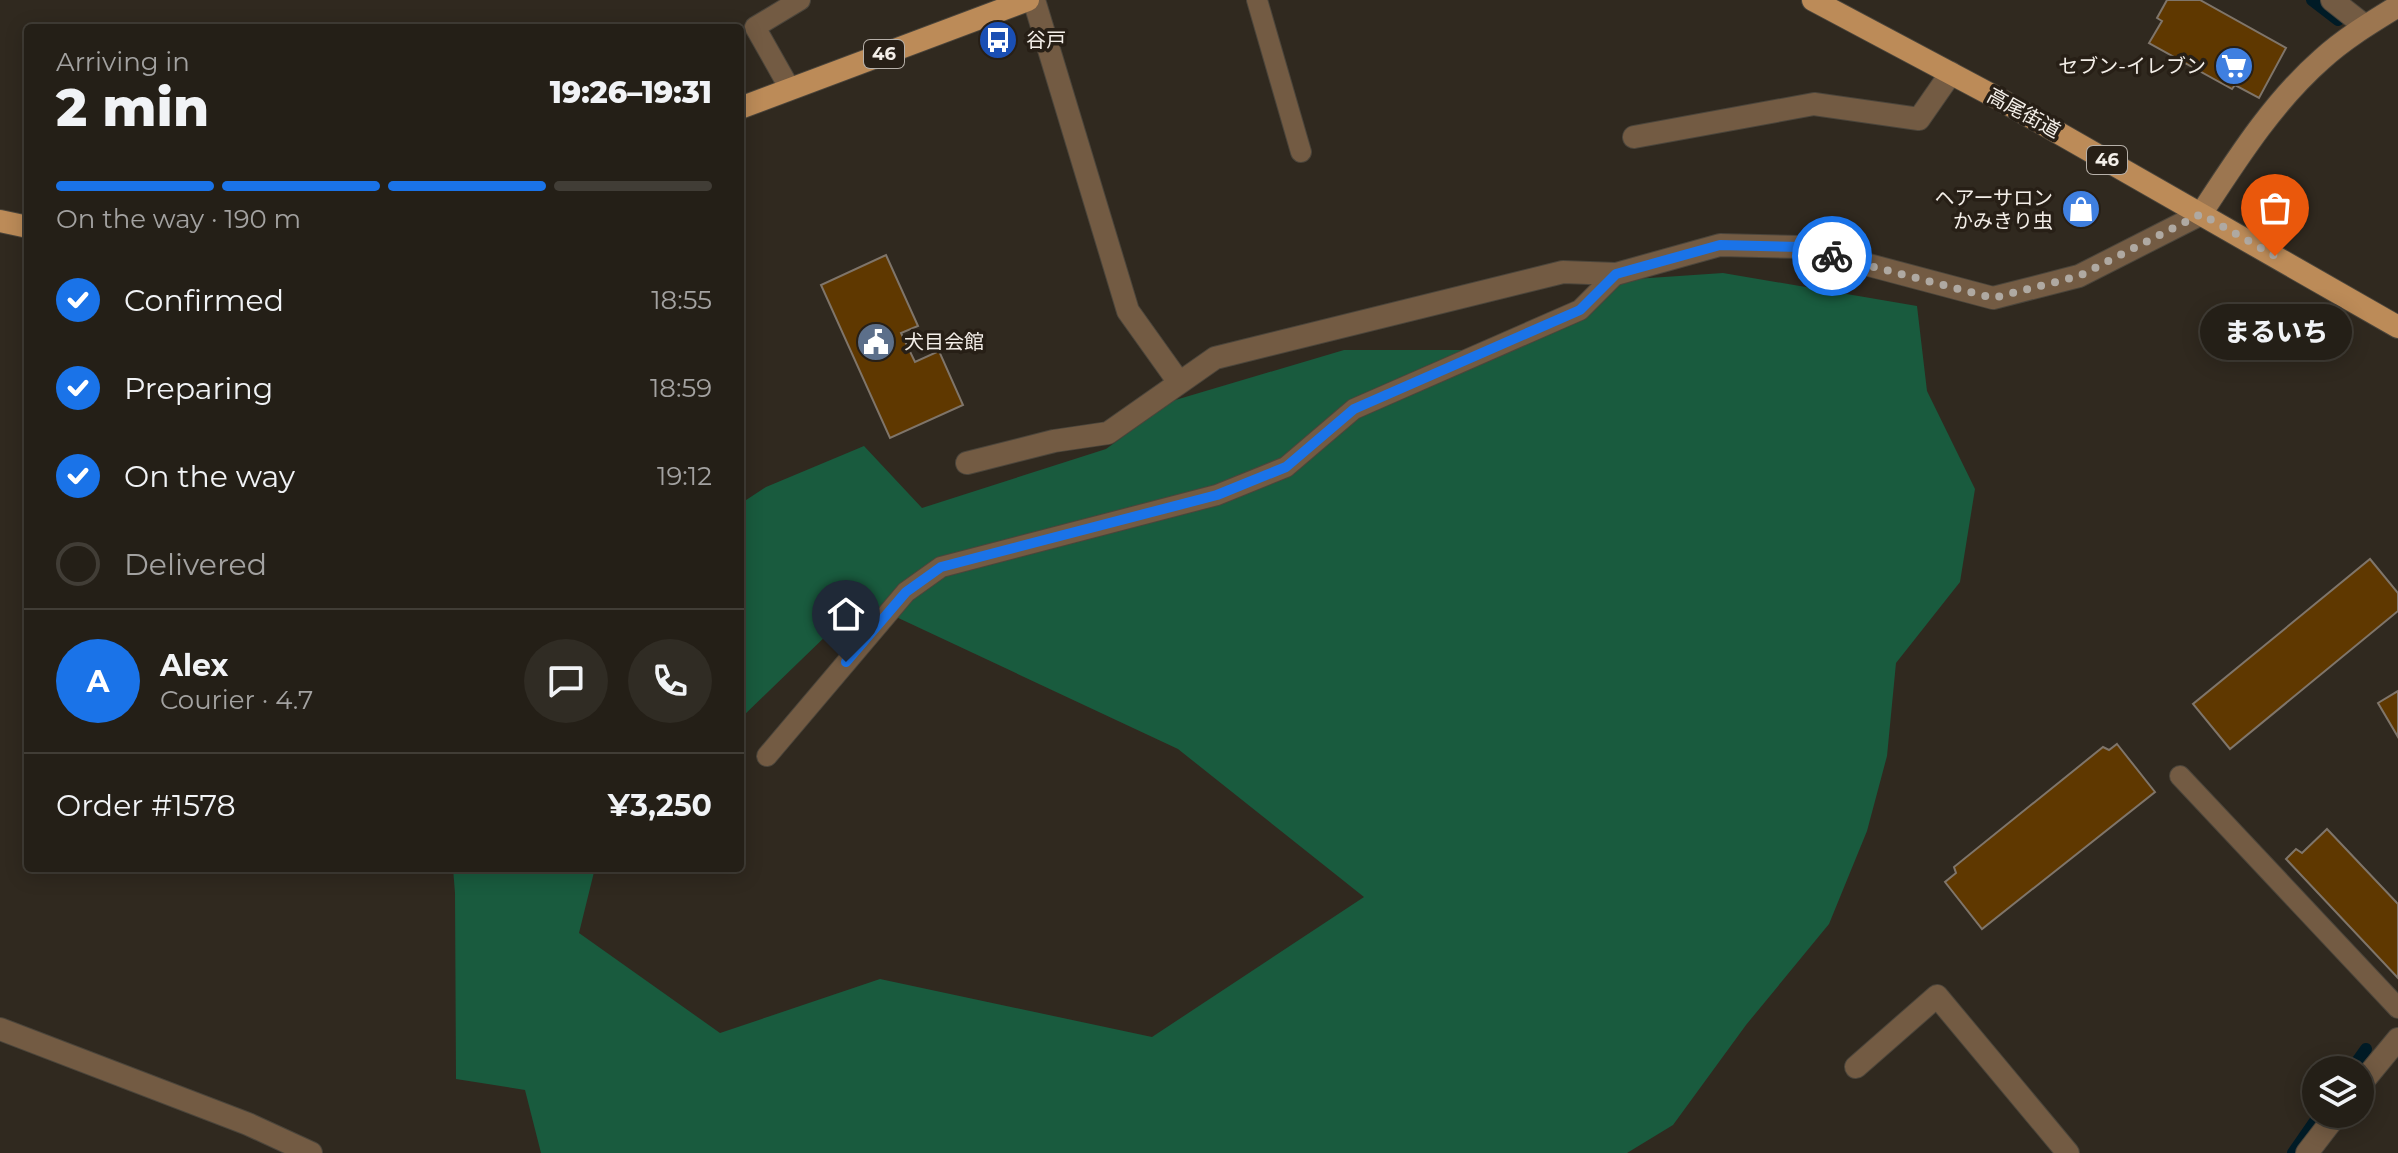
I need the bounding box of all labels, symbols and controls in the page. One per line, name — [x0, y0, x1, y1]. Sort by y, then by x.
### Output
bus stop icon: 谷戸 — [977, 19, 1019, 61]
place label: 谷戸 — [1026, 28, 1066, 52]
road number: 46 — [864, 40, 904, 68]
supermarket icon: セブン-イレブン — [2213, 45, 2255, 87]
text: Arriving in — [56, 46, 190, 78]
place label: セブン-イレブン — [2058, 54, 2206, 78]
text: 19:26–19:31 — [550, 74, 712, 111]
text: 2 min — [56, 76, 209, 139]
street label: 高尾街道 — [1983, 83, 2065, 143]
road number: 46 — [2087, 146, 2127, 174]
pin — [2241, 174, 2309, 256]
place label: ヘアーサロン かみきり虫 — [1935, 186, 2053, 233]
icon: bag — [2253, 186, 2297, 230]
shop icon: ヘアーサロン かみきり虫 — [2060, 188, 2102, 230]
text: On the way · 190 m — [56, 203, 301, 235]
courier — [1792, 216, 1872, 296]
icon: bike — [1810, 234, 1854, 278]
icon: check — [56, 278, 100, 322]
text: Confirmed — [124, 282, 284, 319]
text: 18:55 — [651, 284, 712, 316]
callout: まるいち — [2199, 304, 2351, 360]
text: まるいち — [2224, 316, 2328, 348]
public building icon: 犬目会館 — [855, 321, 897, 363]
place label: 犬目会館 — [904, 330, 984, 354]
icon: check — [56, 366, 100, 410]
text: Preparing — [124, 370, 273, 407]
text: 18:59 — [650, 372, 712, 404]
icon: check — [56, 454, 100, 498]
text: On the way — [124, 458, 295, 495]
text: 19:12 — [657, 460, 712, 492]
text: Delivered — [124, 546, 267, 583]
pin — [812, 580, 880, 662]
icon: home — [824, 592, 868, 636]
button: chat — [524, 639, 608, 723]
button: phone — [628, 639, 712, 723]
text: Alex — [160, 647, 228, 684]
text: A — [87, 663, 109, 700]
text: Courier · 4.7 — [160, 684, 313, 716]
text: Order #1578 — [56, 787, 236, 824]
text: ¥3,250 — [608, 787, 712, 824]
map controls — [2302, 1056, 2374, 1128]
button: layers — [2302, 1056, 2374, 1128]

